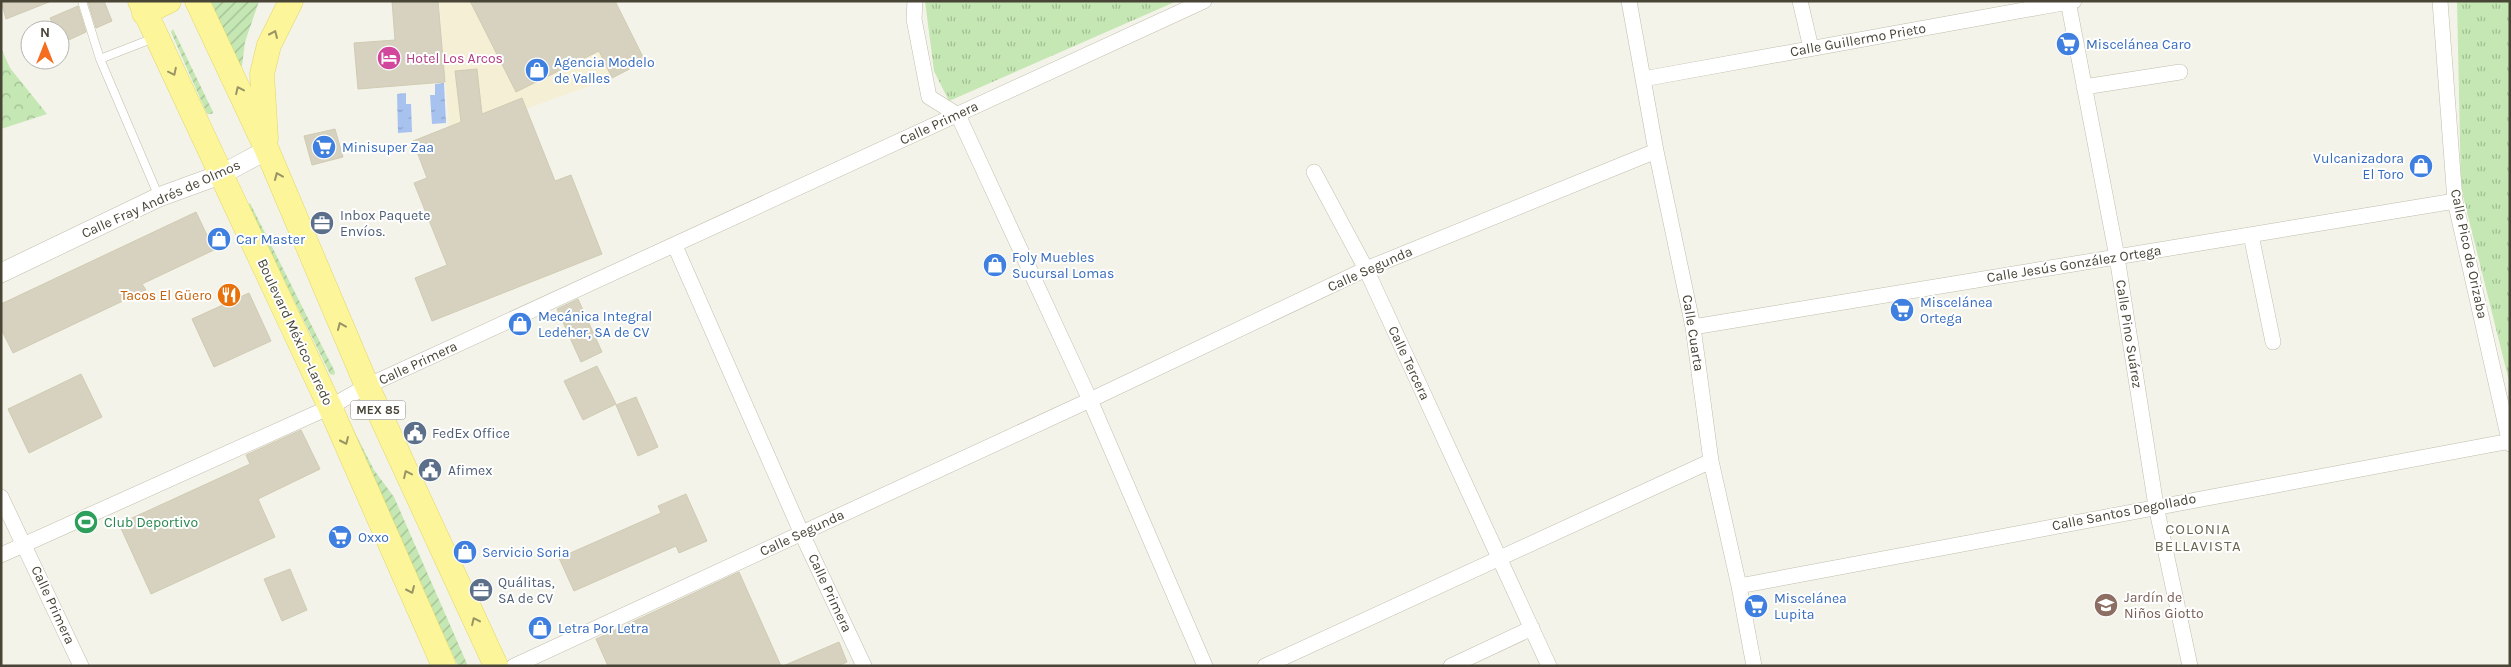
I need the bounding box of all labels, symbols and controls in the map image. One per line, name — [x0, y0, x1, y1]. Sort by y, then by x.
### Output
north arrow — [20, 20, 70, 70]
street label: Calle Guillermo Prieto — [1789, 20, 1927, 60]
text: N — [40, 24, 50, 41]
one-way arrow — [268, 30, 279, 39]
supermarket icon: Miscelánea Caro — [2055, 31, 2081, 57]
place label: Miscelánea Caro — [2086, 36, 2191, 53]
hotel icon: Hotel Los Arcos — [376, 45, 402, 71]
place label: Hotel Los Arcos — [406, 50, 503, 67]
place label: Agencia Modelo de Valles — [554, 54, 655, 87]
shop icon: Agencia Modelo de Valles — [524, 57, 550, 83]
one-way arrow — [167, 67, 177, 76]
one-way arrow — [234, 86, 245, 95]
street label: Calle Primera — [897, 97, 981, 149]
supermarket icon: Minisuper Zaa — [311, 134, 337, 160]
place label: Minisuper Zaa — [342, 139, 434, 156]
place label: Vulcanizadora El Toro — [2313, 150, 2404, 183]
shop icon: Vulcanizadora El Toro — [2408, 153, 2434, 179]
street label: Calle Fray Andrés de Olmos — [79, 156, 243, 242]
one-way arrow — [273, 172, 284, 181]
street label: Calle Pico de Orizaba — [2447, 188, 2491, 320]
place label: Inbox Paquete Envíos. — [340, 207, 431, 240]
office icon: Inbox Paquete Envíos. — [309, 210, 335, 236]
shop icon: Car Master — [206, 226, 232, 252]
place label: Car Master — [236, 231, 306, 248]
street label: Calle Jesús González Ortega — [1985, 242, 2163, 286]
street label: Calle Segunda — [1325, 243, 1415, 295]
place label: Foly Muebles Sucursal Lomas — [1012, 249, 1114, 282]
shop icon: Foly Muebles Sucursal Lomas — [982, 252, 1008, 278]
street label: Boulevard México-Laredo — [254, 256, 336, 408]
street label: Calle Pino Suárez — [2112, 279, 2146, 389]
restaurant icon: Tacos El Güero — [216, 282, 242, 308]
place label: Tacos El Güero — [120, 287, 212, 304]
street label: Calle Cuarta — [1679, 293, 1707, 373]
place label: Miscelánea Ortega — [1920, 294, 1993, 327]
supermarket icon: Miscelánea Ortega — [1889, 297, 1915, 323]
place label: Mecánica Integral Ledeher, SA de CV — [538, 308, 652, 341]
shop icon: Mecánica Integral Ledeher, SA de CV — [507, 311, 533, 337]
one-way arrow — [337, 322, 348, 331]
street label: Calle Tercera — [1384, 323, 1434, 403]
street label: Calle Primera — [376, 337, 460, 389]
road number: MEX 85 — [350, 400, 406, 420]
public building icon: FedEx Office — [402, 420, 428, 446]
place label: FedEx Office — [432, 425, 510, 442]
one-way arrow — [338, 436, 349, 445]
public building icon: Afimex — [417, 457, 443, 483]
place label: Afimex — [448, 462, 492, 479]
one-way arrow — [403, 470, 414, 479]
street label: Calle Santos Degollado — [2051, 490, 2197, 534]
street label: Calle Segunda — [757, 506, 847, 560]
sports icon: Club Deportivo — [73, 509, 99, 535]
place label: Club Deportivo — [104, 514, 198, 531]
district label: COLONIA BELLAVISTA — [2154, 520, 2242, 555]
supermarket icon: Oxxo — [327, 524, 353, 550]
place label: Oxxo — [358, 529, 389, 546]
shop icon: Servicio Soria — [452, 539, 478, 565]
place label: Servicio Soria — [482, 544, 569, 561]
street label: Calle Primera — [804, 551, 856, 635]
street label: Calle Primera — [27, 563, 79, 647]
place label: Quálitas, SA de CV — [498, 574, 555, 607]
office icon: Quálitas, SA de CV — [468, 577, 494, 603]
one-way arrow — [404, 585, 415, 594]
place label: Jardín de Niños Giotto — [2124, 589, 2204, 622]
place label: Miscelánea Lupita — [1774, 590, 1847, 623]
school or university icon: Jardín de Niños Giotto — [2093, 592, 2119, 618]
supermarket icon: Miscelánea Lupita — [1743, 593, 1769, 619]
shop icon: Letra Por Letra — [527, 615, 553, 641]
one-way arrow — [472, 618, 482, 627]
place label: Letra Por Letra — [558, 620, 649, 637]

